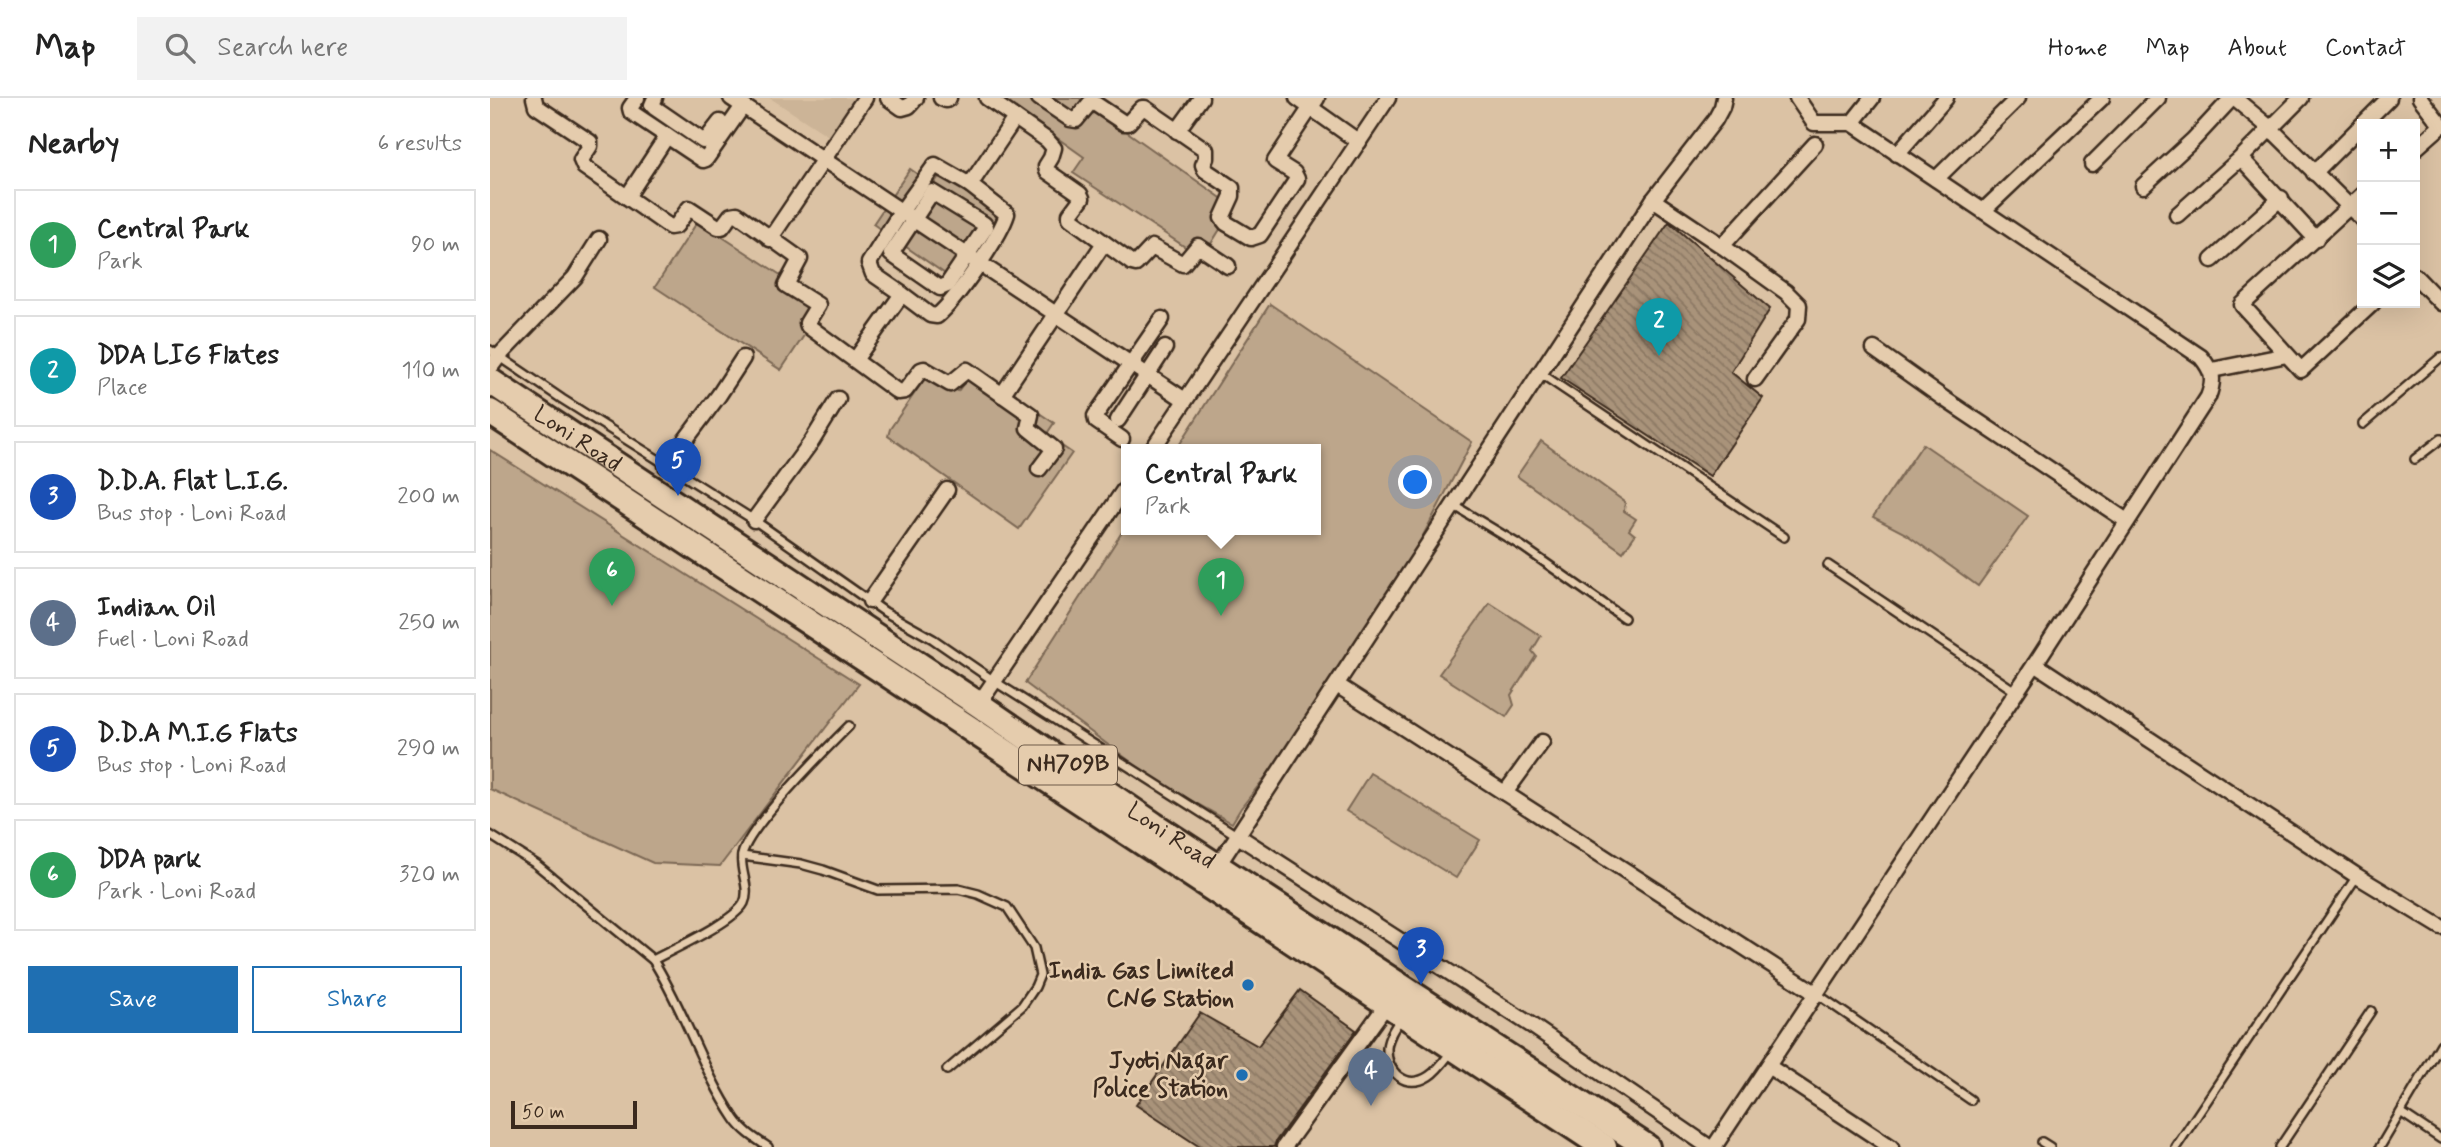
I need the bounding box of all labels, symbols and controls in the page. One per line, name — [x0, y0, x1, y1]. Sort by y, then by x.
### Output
search box — [137, 17, 627, 80]
text: Map — [35, 26, 95, 70]
icon: search — [161, 29, 199, 67]
text: Search here — [217, 31, 348, 65]
text: Home — [2048, 33, 2108, 64]
text: Map — [2146, 33, 2190, 64]
text: About — [2228, 33, 2287, 64]
text: Contact — [2325, 33, 2406, 64]
map controls — [2357, 119, 2420, 308]
button: + — [2357, 119, 2420, 182]
text: Nearby — [28, 124, 119, 163]
text: 6 results — [378, 129, 462, 159]
button: − — [2357, 182, 2420, 245]
text: Central Park — [97, 213, 249, 247]
text: 1 — [48, 230, 58, 260]
text: 90 m — [411, 230, 460, 260]
button: layers — [2357, 245, 2420, 308]
text: Park — [97, 247, 143, 277]
pin: 2 — [1636, 298, 1682, 356]
text: DDA LIG Flates — [97, 339, 279, 373]
text: 2 — [47, 356, 59, 386]
text: 110 m — [401, 356, 460, 386]
text: Place — [97, 373, 148, 403]
street label: Loni Road — [527, 398, 628, 479]
pin: 5 — [655, 438, 701, 496]
popup — [1121, 444, 1321, 535]
text: Central Park — [1145, 458, 1297, 492]
text: D.D.A. Flat L.I.G. — [97, 465, 288, 499]
your location — [1398, 465, 1432, 499]
text: 3 — [48, 482, 58, 512]
text: 200 m — [397, 482, 460, 512]
text: Park — [1145, 492, 1191, 522]
text: Bus stop · Loni Road — [97, 499, 286, 529]
pin: 6 — [589, 548, 635, 606]
pin: 1 — [1198, 558, 1244, 616]
text: Indian Oil — [97, 591, 216, 625]
text: 4 — [46, 608, 60, 638]
text: 250 m — [398, 608, 460, 638]
text: Fuel · Loni Road — [97, 625, 249, 655]
text: D.D.A M.I.G Flats — [97, 717, 298, 751]
text: 5 — [46, 734, 60, 764]
text: 290 m — [397, 734, 460, 764]
road number: NH709B — [1019, 746, 1117, 785]
text: Bus stop · Loni Road — [97, 751, 286, 781]
street label: Loni Road — [1121, 795, 1221, 876]
text: DDA park — [97, 843, 201, 877]
text: 6 — [47, 860, 59, 890]
text: 320 m — [399, 860, 460, 890]
text: Park · Loni Road — [97, 877, 256, 907]
pin: 3 — [1398, 927, 1444, 985]
place label: India Gas Limited CNG Station — [1048, 956, 1234, 1015]
button: Save — [28, 966, 238, 1033]
button: Share — [252, 966, 462, 1033]
marker: India Gas Limited CNG Station — [1240, 977, 1256, 993]
place label: Jyoti Nagar Police Station — [1093, 1046, 1229, 1105]
pin: 4 — [1348, 1048, 1394, 1106]
marker: Jyoti Nagar Police Station — [1234, 1067, 1250, 1083]
scale bar — [511, 1098, 637, 1130]
text: 50 m — [522, 1100, 565, 1125]

